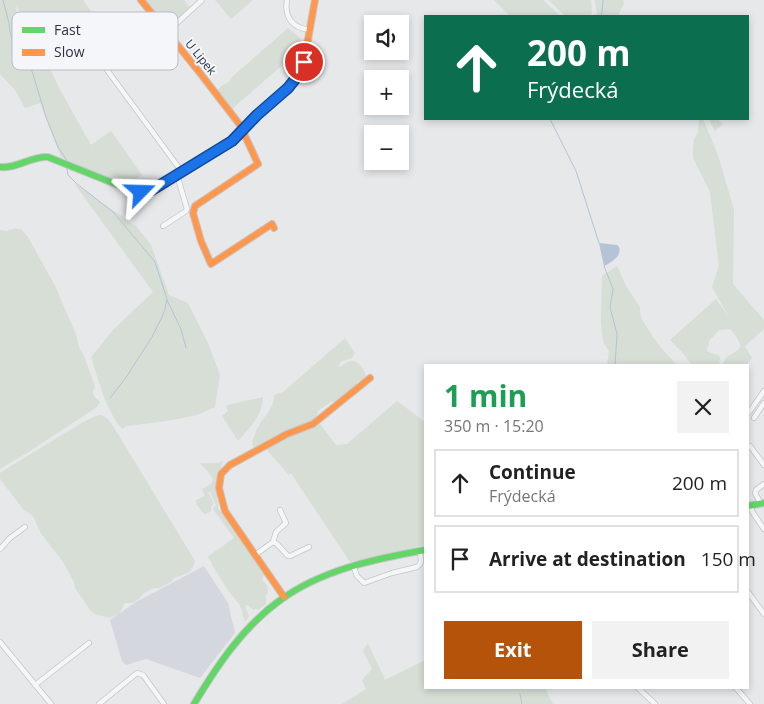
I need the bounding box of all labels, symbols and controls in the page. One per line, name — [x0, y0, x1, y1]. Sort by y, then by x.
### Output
legend — [12, 12, 178, 70]
map controls — [364, 15, 409, 170]
button: sound — [364, 15, 409, 60]
text: Fast — [54, 20, 81, 39]
text: 200 m — [527, 29, 631, 76]
icon: ahead — [444, 35, 509, 100]
street label: U Lipek — [181, 36, 221, 79]
pin — [283, 41, 325, 83]
text: Slow — [54, 42, 85, 61]
icon: arrive — [290, 48, 318, 76]
button: + — [364, 70, 409, 115]
text: Frýdecká — [527, 74, 619, 104]
button: − — [364, 125, 409, 170]
position arrow — [114, 165, 166, 217]
text: 1 min — [444, 375, 527, 416]
button: close — [677, 381, 729, 433]
text: 350 m · 15:20 — [444, 415, 544, 437]
text: Continue — [489, 459, 576, 485]
icon: ahead — [446, 469, 474, 497]
text: 200 m — [672, 470, 727, 496]
text: Frýdecká — [489, 485, 556, 507]
icon: arrive — [446, 545, 474, 573]
text: Arrive at destination — [489, 546, 686, 572]
text: 150 m — [701, 546, 756, 572]
button: Exit — [444, 621, 582, 679]
button: Share — [592, 621, 729, 679]

